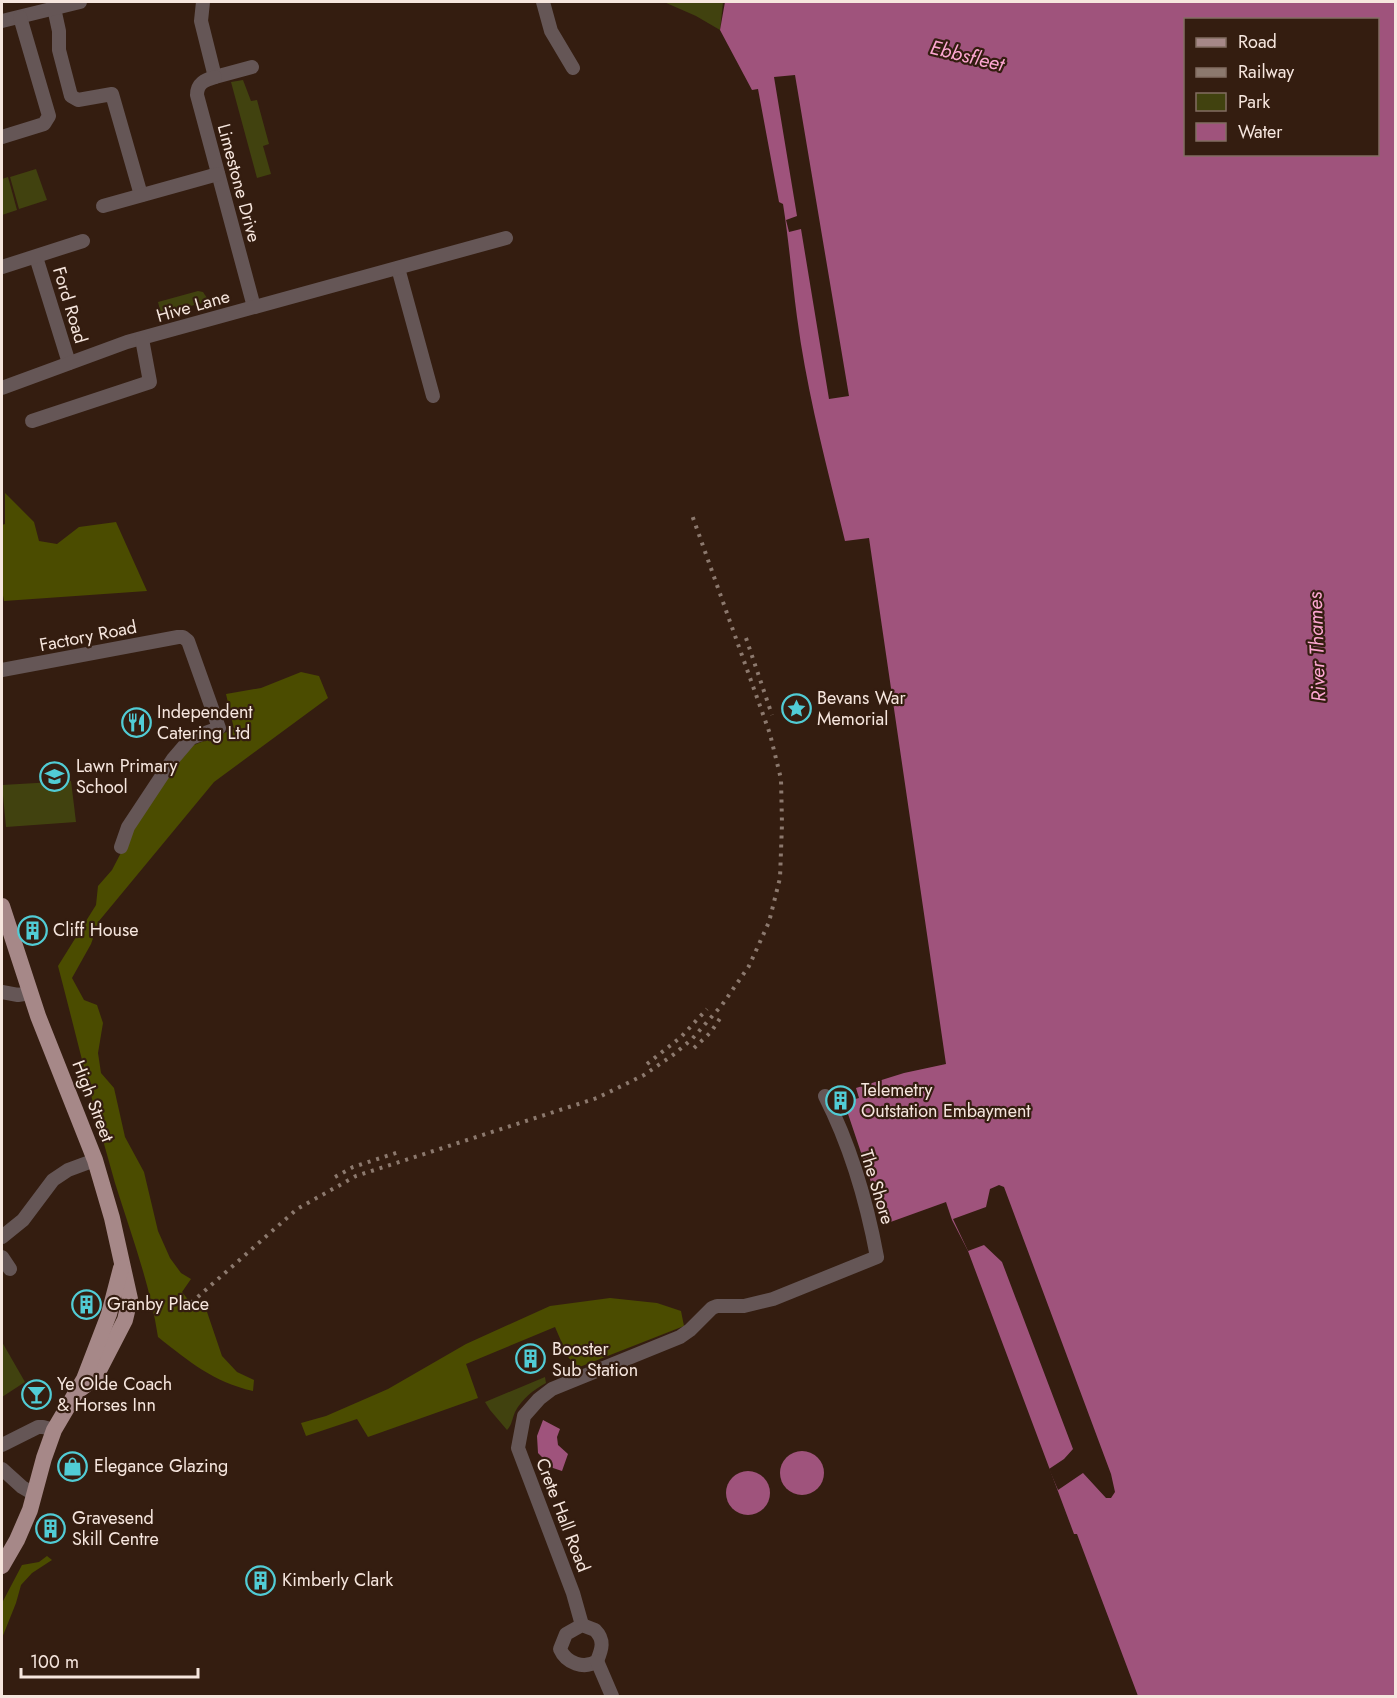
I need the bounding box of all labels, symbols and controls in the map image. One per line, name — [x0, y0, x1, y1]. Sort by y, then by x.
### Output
legend — [1184, 18, 1379, 156]
text: Road — [1238, 29, 1277, 55]
water label: Ebbsfleet — [927, 33, 1008, 80]
text: Railway — [1238, 59, 1294, 85]
text: Park — [1238, 89, 1270, 115]
text: Water — [1238, 119, 1283, 145]
street label: Limestone Drive — [211, 121, 267, 245]
street label: Ford Road — [46, 263, 94, 347]
street label: Hive Lane — [153, 283, 233, 329]
water label: River Thames — [1301, 591, 1333, 702]
street label: Factory Road — [37, 614, 139, 658]
place label: Bevans War Memorial — [817, 685, 906, 732]
place icon: Bevans War Memorial — [780, 692, 812, 724]
place label: Independent Catering Ltd — [157, 699, 253, 746]
restaurant icon: Independent Catering Ltd — [120, 706, 152, 738]
place label: Lawn Primary School — [76, 753, 178, 800]
school or university icon: Lawn Primary School — [39, 760, 71, 792]
building icon: Cliff House — [16, 914, 48, 946]
place label: Cliff House — [53, 917, 139, 943]
street label: High Street — [66, 1056, 121, 1146]
place label: Telemetry Outstation Embayment — [861, 1077, 1031, 1124]
building icon: Telemetry Outstation Embayment — [824, 1084, 856, 1116]
street label: The Shore — [853, 1146, 901, 1228]
building icon: Granby Place — [70, 1288, 102, 1320]
place label: Granby Place — [107, 1291, 209, 1317]
place label: Booster Sub Station — [552, 1336, 638, 1383]
building icon: Booster Sub Station — [515, 1343, 547, 1375]
place label: Ye Olde Coach & Horses Inn — [57, 1371, 172, 1418]
bar icon: Ye Olde Coach & Horses Inn — [20, 1378, 52, 1410]
shop icon: Elegance Glazing — [57, 1450, 89, 1482]
place label: Elegance Glazing — [94, 1453, 228, 1479]
street label: Crete Hall Road — [529, 1454, 597, 1576]
place label: Gravesend Skill Centre — [72, 1505, 159, 1552]
building icon: Gravesend Skill Centre — [35, 1512, 67, 1544]
building icon: Kimberly Clark — [245, 1564, 277, 1596]
place label: Kimberly Clark — [282, 1567, 393, 1593]
scale bar — [21, 1641, 198, 1679]
text: 100 m — [30, 1649, 79, 1675]

